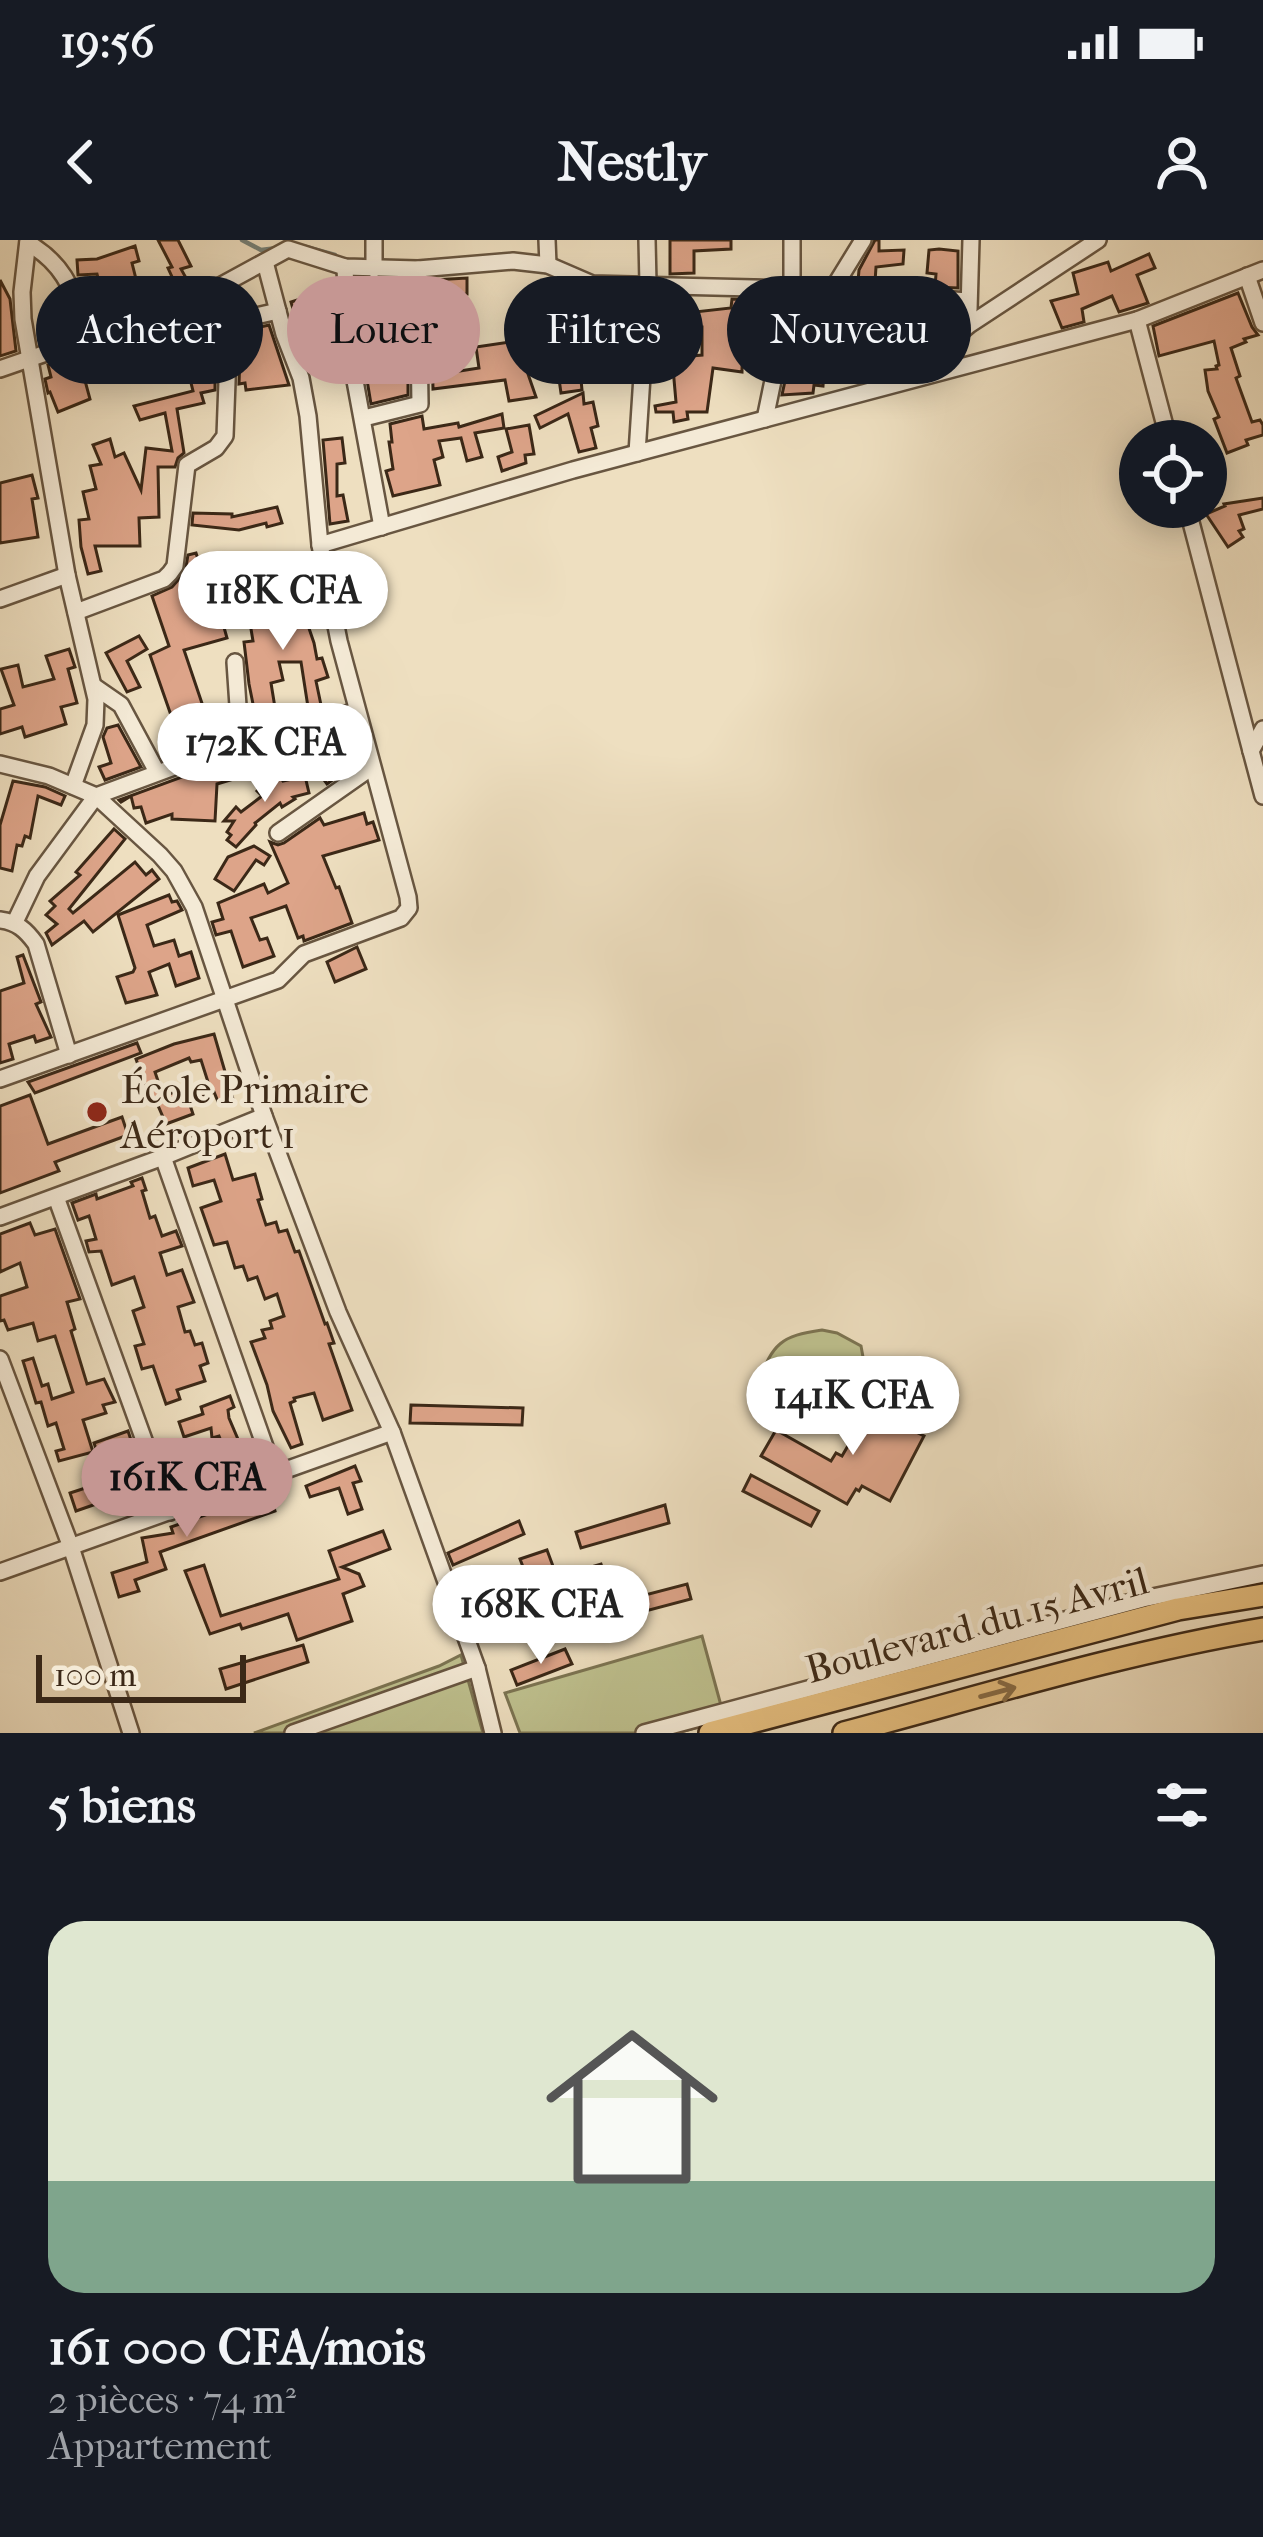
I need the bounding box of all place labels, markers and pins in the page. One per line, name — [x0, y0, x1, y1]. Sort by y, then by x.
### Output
pin: 118K CFA — [159, 551, 407, 653]
pin: 172K CFA — [141, 703, 389, 805]
place label: École Primaire Aéroport 1 — [119, 1066, 369, 1158]
marker: École Primaire Aéroport 1 — [84, 1099, 110, 1125]
pin: 141K CFA — [729, 1356, 977, 1458]
pin: 161K CFA — [63, 1438, 311, 1540]
pin: 168K CFA — [417, 1565, 665, 1667]

